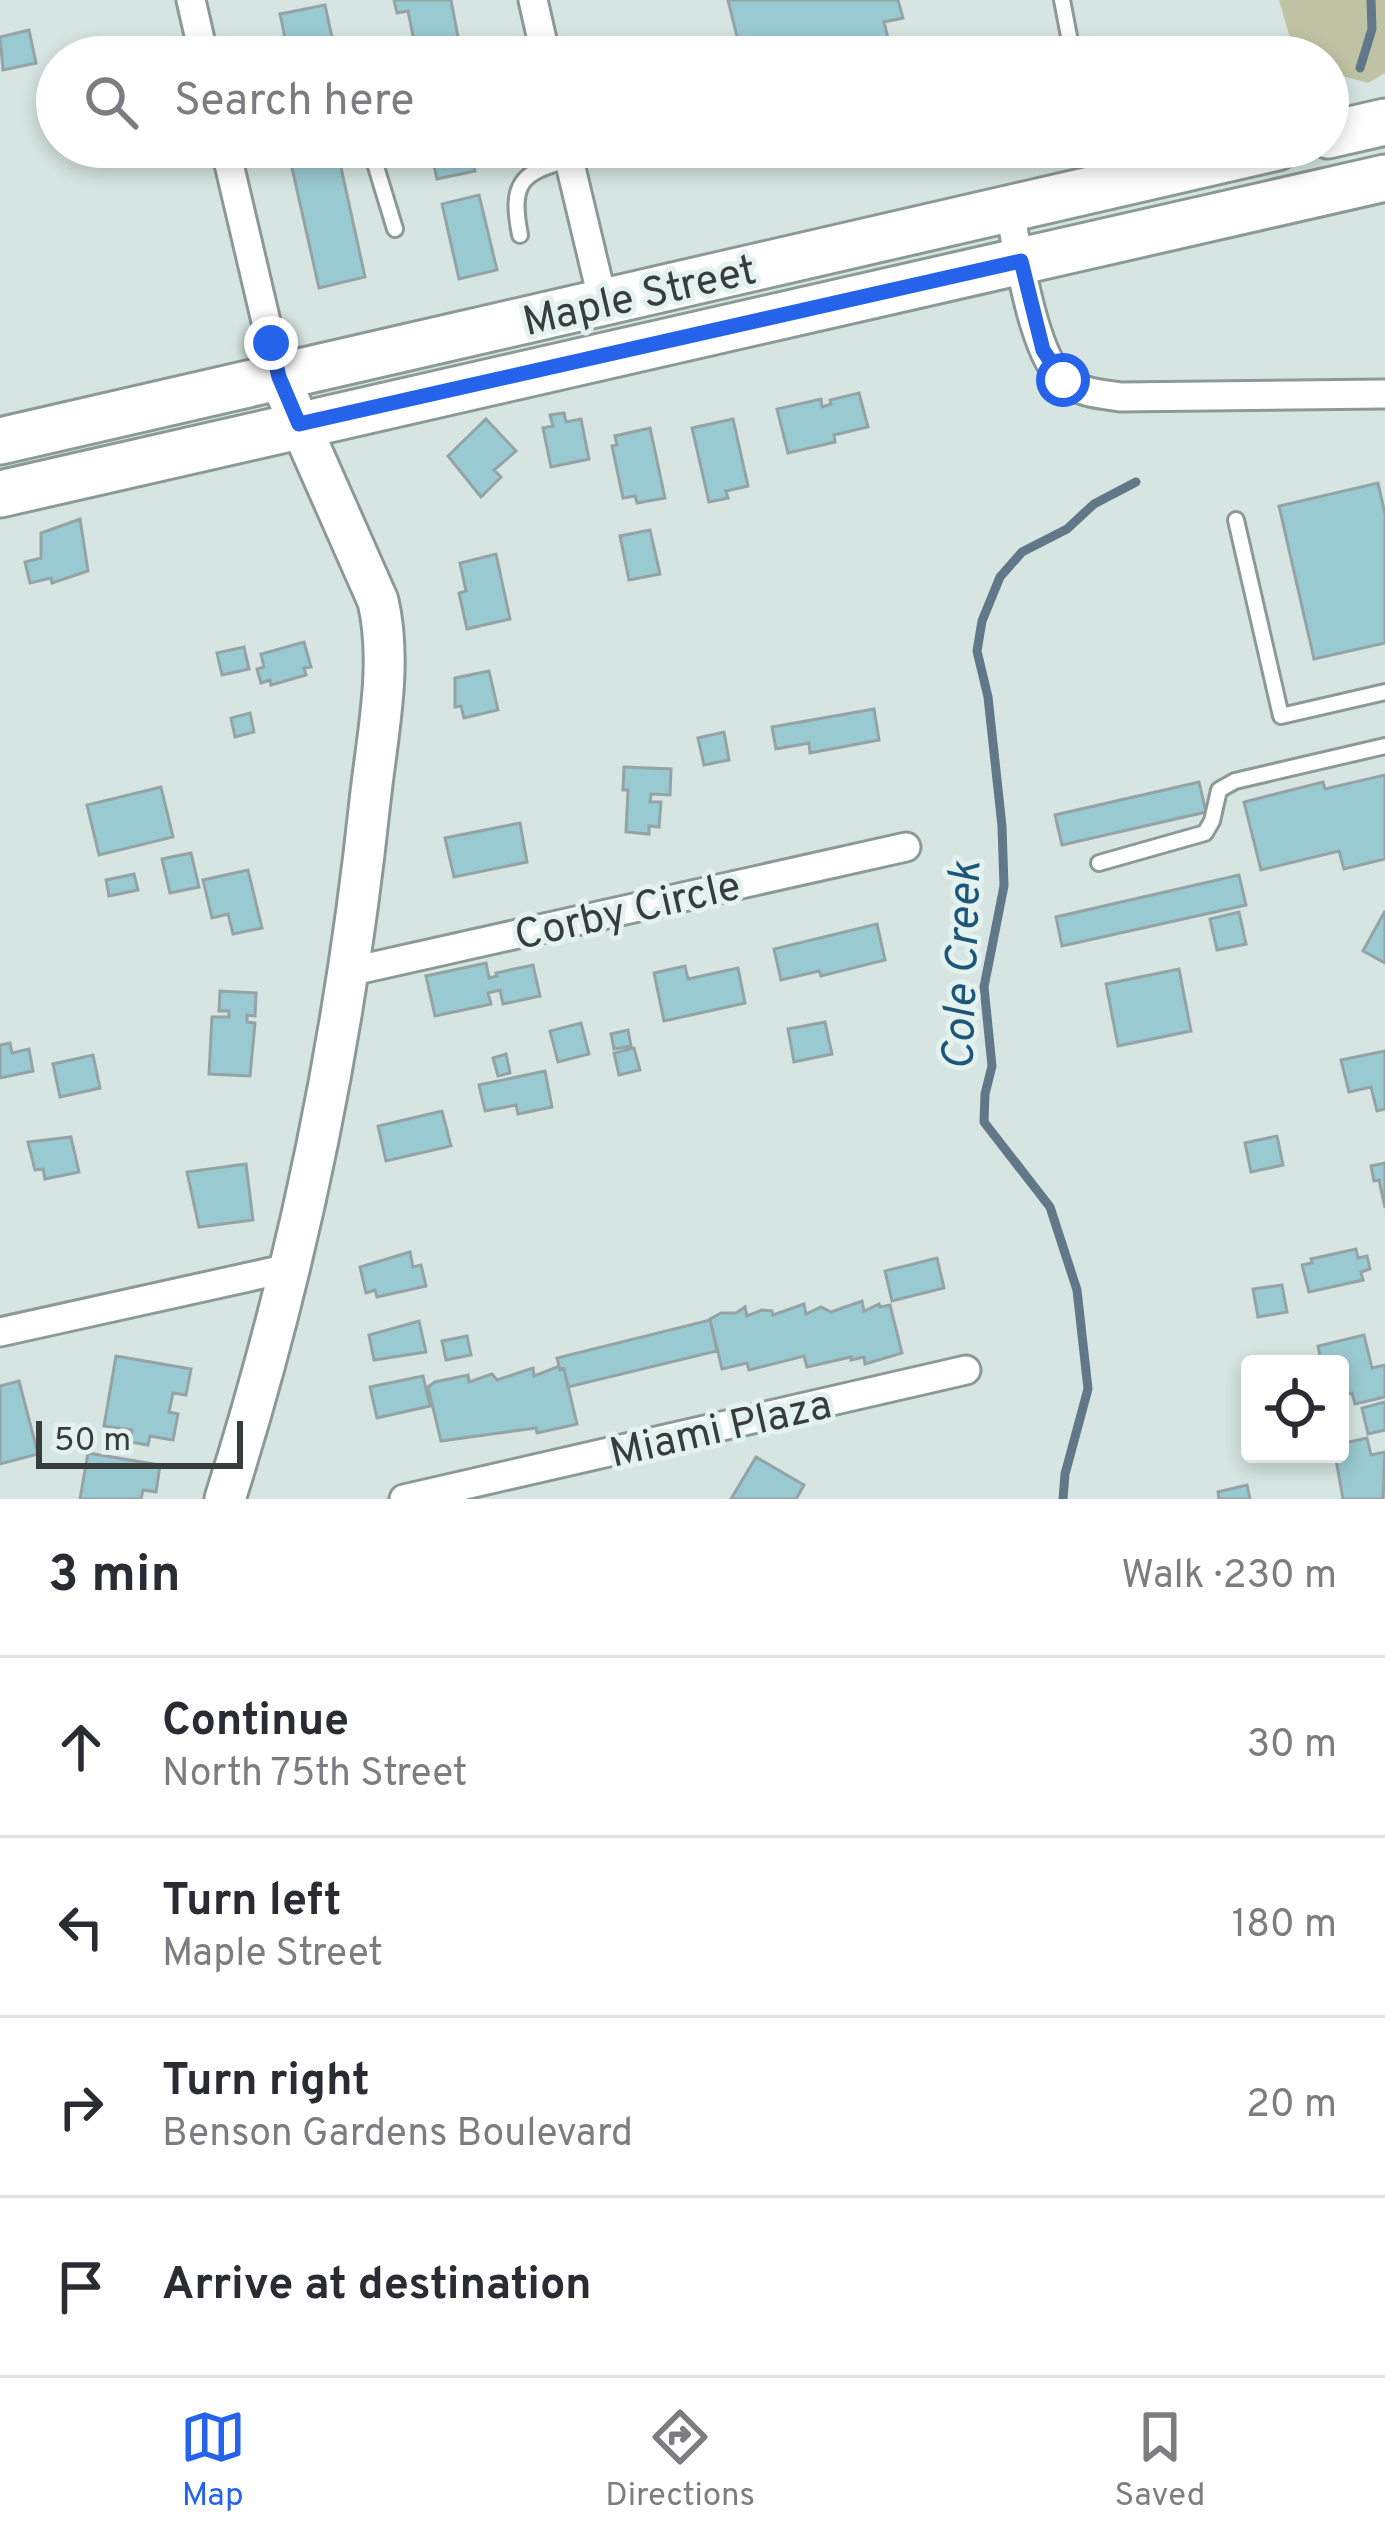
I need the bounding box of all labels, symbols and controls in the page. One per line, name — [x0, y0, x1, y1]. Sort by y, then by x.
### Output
search box — [36, 36, 1349, 168]
icon: search — [78, 69, 144, 135]
text: Search here — [174, 74, 414, 131]
street label: Maple Street — [518, 246, 762, 351]
route end — [244, 316, 298, 370]
route start — [1036, 353, 1090, 407]
water label: Cole Creek — [932, 859, 997, 1072]
street label: Corby Circle — [510, 862, 746, 965]
map controls — [1241, 1355, 1349, 1463]
button: locate — [1241, 1355, 1349, 1463]
street label: Miami Plaza — [605, 1380, 837, 1483]
scale bar — [36, 1415, 243, 1468]
text: 50 m — [54, 1421, 131, 1463]
text: 3 min — [48, 1545, 181, 1610]
text: Walk · 230 m — [1121, 1553, 1337, 1602]
text: Continue — [162, 1694, 349, 1751]
icon: ahead — [48, 1714, 114, 1780]
text: 30 m — [1247, 1722, 1337, 1771]
text: North 75th Street — [162, 1751, 468, 1800]
text: Turn left — [162, 1874, 341, 1931]
icon: left — [48, 1894, 114, 1960]
text: 180 m — [1232, 1902, 1337, 1951]
text: Maple Street — [162, 1931, 383, 1980]
text: Turn right — [162, 2054, 370, 2111]
icon: right — [48, 2074, 114, 2140]
text: 20 m — [1246, 2082, 1337, 2131]
text: Benson Gardens Boulevard — [162, 2111, 633, 2160]
icon: arrive — [48, 2254, 114, 2320]
text: Arrive at destination — [162, 2258, 592, 2315]
tab: Map — [180, 2404, 246, 2518]
tab: Directions — [605, 2404, 755, 2518]
tab: Saved — [1115, 2404, 1205, 2518]

